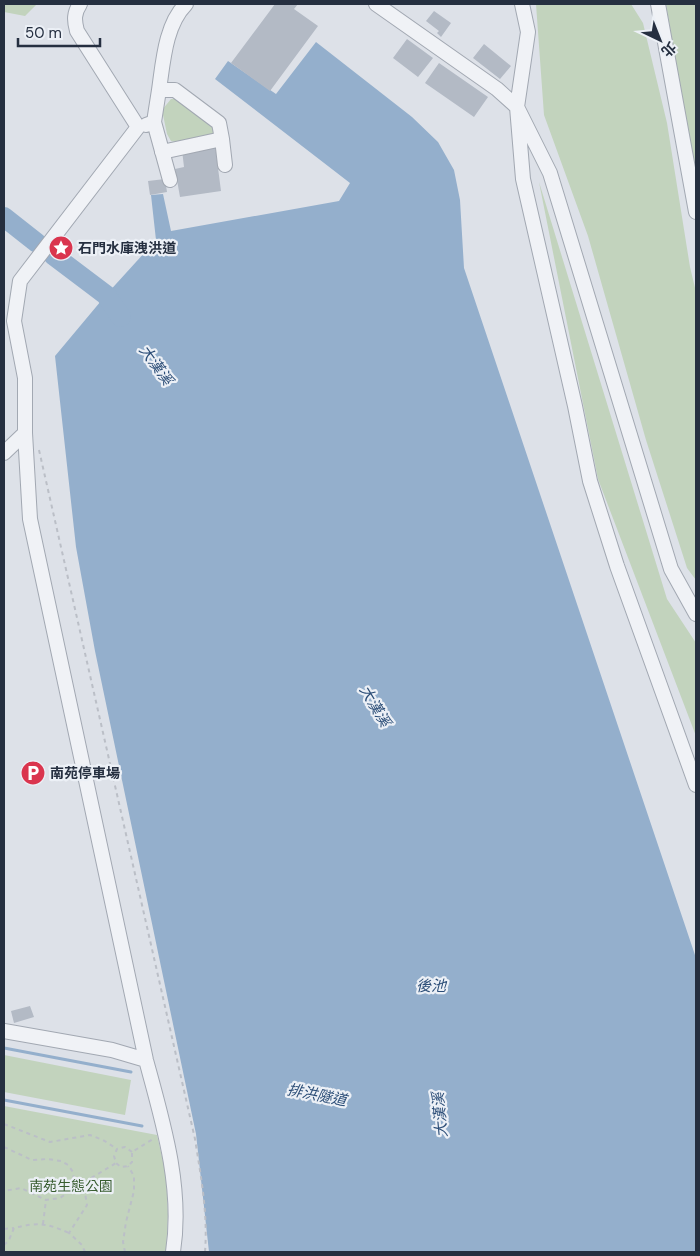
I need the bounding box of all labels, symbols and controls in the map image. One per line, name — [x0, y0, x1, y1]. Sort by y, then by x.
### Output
scale bar — [18, 15, 100, 47]
north arrow — [635, 15, 685, 65]
text: 50 m — [25, 23, 62, 43]
text: 北 — [658, 38, 680, 61]
place icon: 石門水庫洩洪道 — [48, 235, 74, 261]
place label: 石門水庫洩洪道 — [78, 239, 177, 257]
water label: 大漢溪 — [135, 341, 178, 391]
water label: 大漢溪 — [355, 682, 396, 732]
parking icon: 南苑停車場 — [20, 760, 46, 786]
place label: 南苑停車場 — [50, 764, 120, 782]
water label: 後池 — [416, 976, 448, 996]
water label: 排洪隧道 — [286, 1079, 350, 1111]
water label: 大漢溪 — [428, 1090, 452, 1138]
park label: 南苑生態公園 — [29, 1177, 113, 1195]

